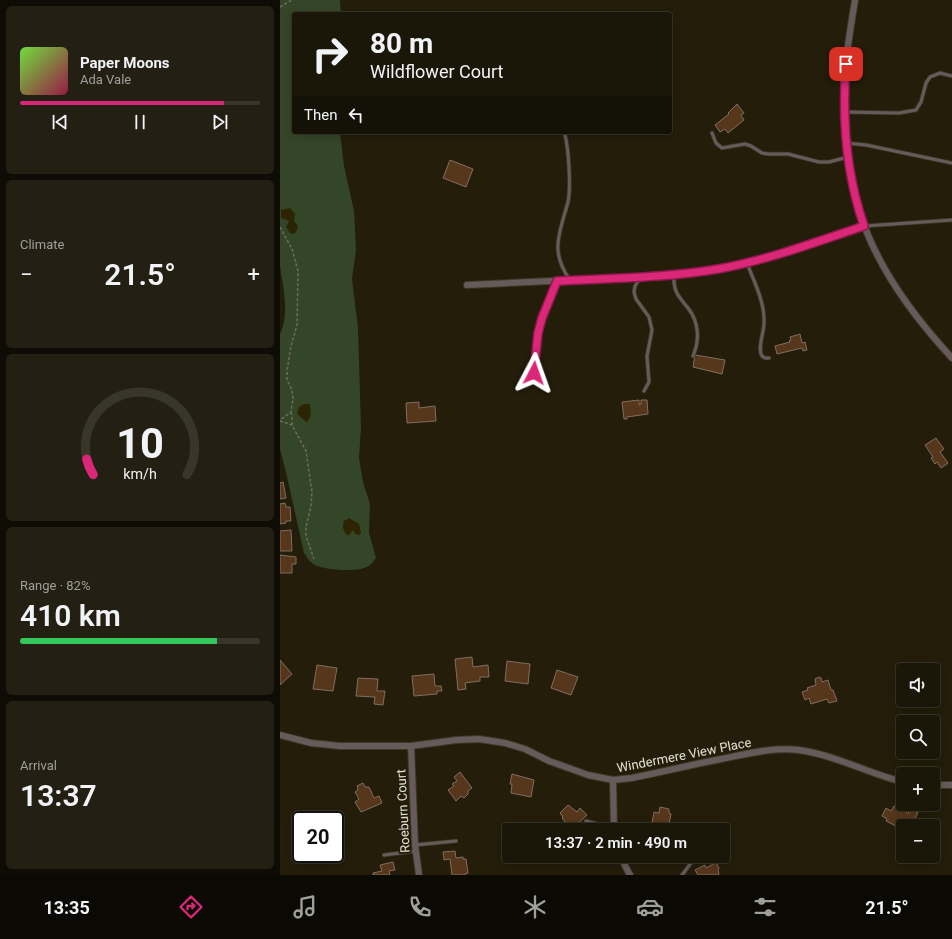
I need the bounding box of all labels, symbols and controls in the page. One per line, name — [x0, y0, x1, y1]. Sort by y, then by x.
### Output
text: 80 m — [370, 27, 433, 60]
icon: right — [304, 28, 356, 80]
pin — [829, 47, 863, 81]
icon: arrive — [835, 53, 857, 75]
text: Paper Moons — [80, 54, 170, 72]
text: Wildflower Court — [370, 61, 503, 82]
text: Ada Vale — [80, 72, 131, 87]
icon: left — [345, 104, 367, 126]
text: Then — [304, 106, 337, 124]
icon: previous — [49, 111, 71, 133]
icon: pause — [129, 111, 151, 133]
icon: next — [209, 111, 231, 133]
text: Climate — [20, 237, 64, 252]
text: 21.5° — [104, 257, 176, 292]
text: − — [20, 262, 33, 287]
text: + — [248, 262, 260, 287]
position arrow — [513, 352, 555, 394]
text: 10 — [116, 419, 164, 468]
text: km/h — [123, 466, 157, 482]
text: Range · 82% — [20, 578, 90, 593]
text: 410 km — [20, 598, 121, 633]
map controls — [896, 663, 940, 863]
button: sound — [896, 663, 940, 707]
button: search — [896, 715, 940, 759]
street label: Windermere View Place — [615, 735, 753, 775]
text: Arrival — [20, 758, 57, 773]
button: + — [896, 767, 940, 811]
street label: Roeburn Court — [393, 769, 413, 853]
text: 13:37 — [20, 778, 97, 813]
speed limit sign: 20 — [292, 811, 344, 863]
button: − — [896, 819, 940, 863]
text: 13:37 · 2 min · 490 m — [545, 834, 687, 852]
icon: directions — [177, 893, 205, 921]
icon: music — [291, 893, 319, 921]
icon: phone — [406, 893, 434, 921]
icon: climate — [521, 893, 549, 921]
icon: car — [636, 893, 664, 921]
icon: filters — [751, 893, 779, 921]
text: 13:35 — [43, 897, 90, 918]
text: 21.5° — [865, 897, 909, 918]

